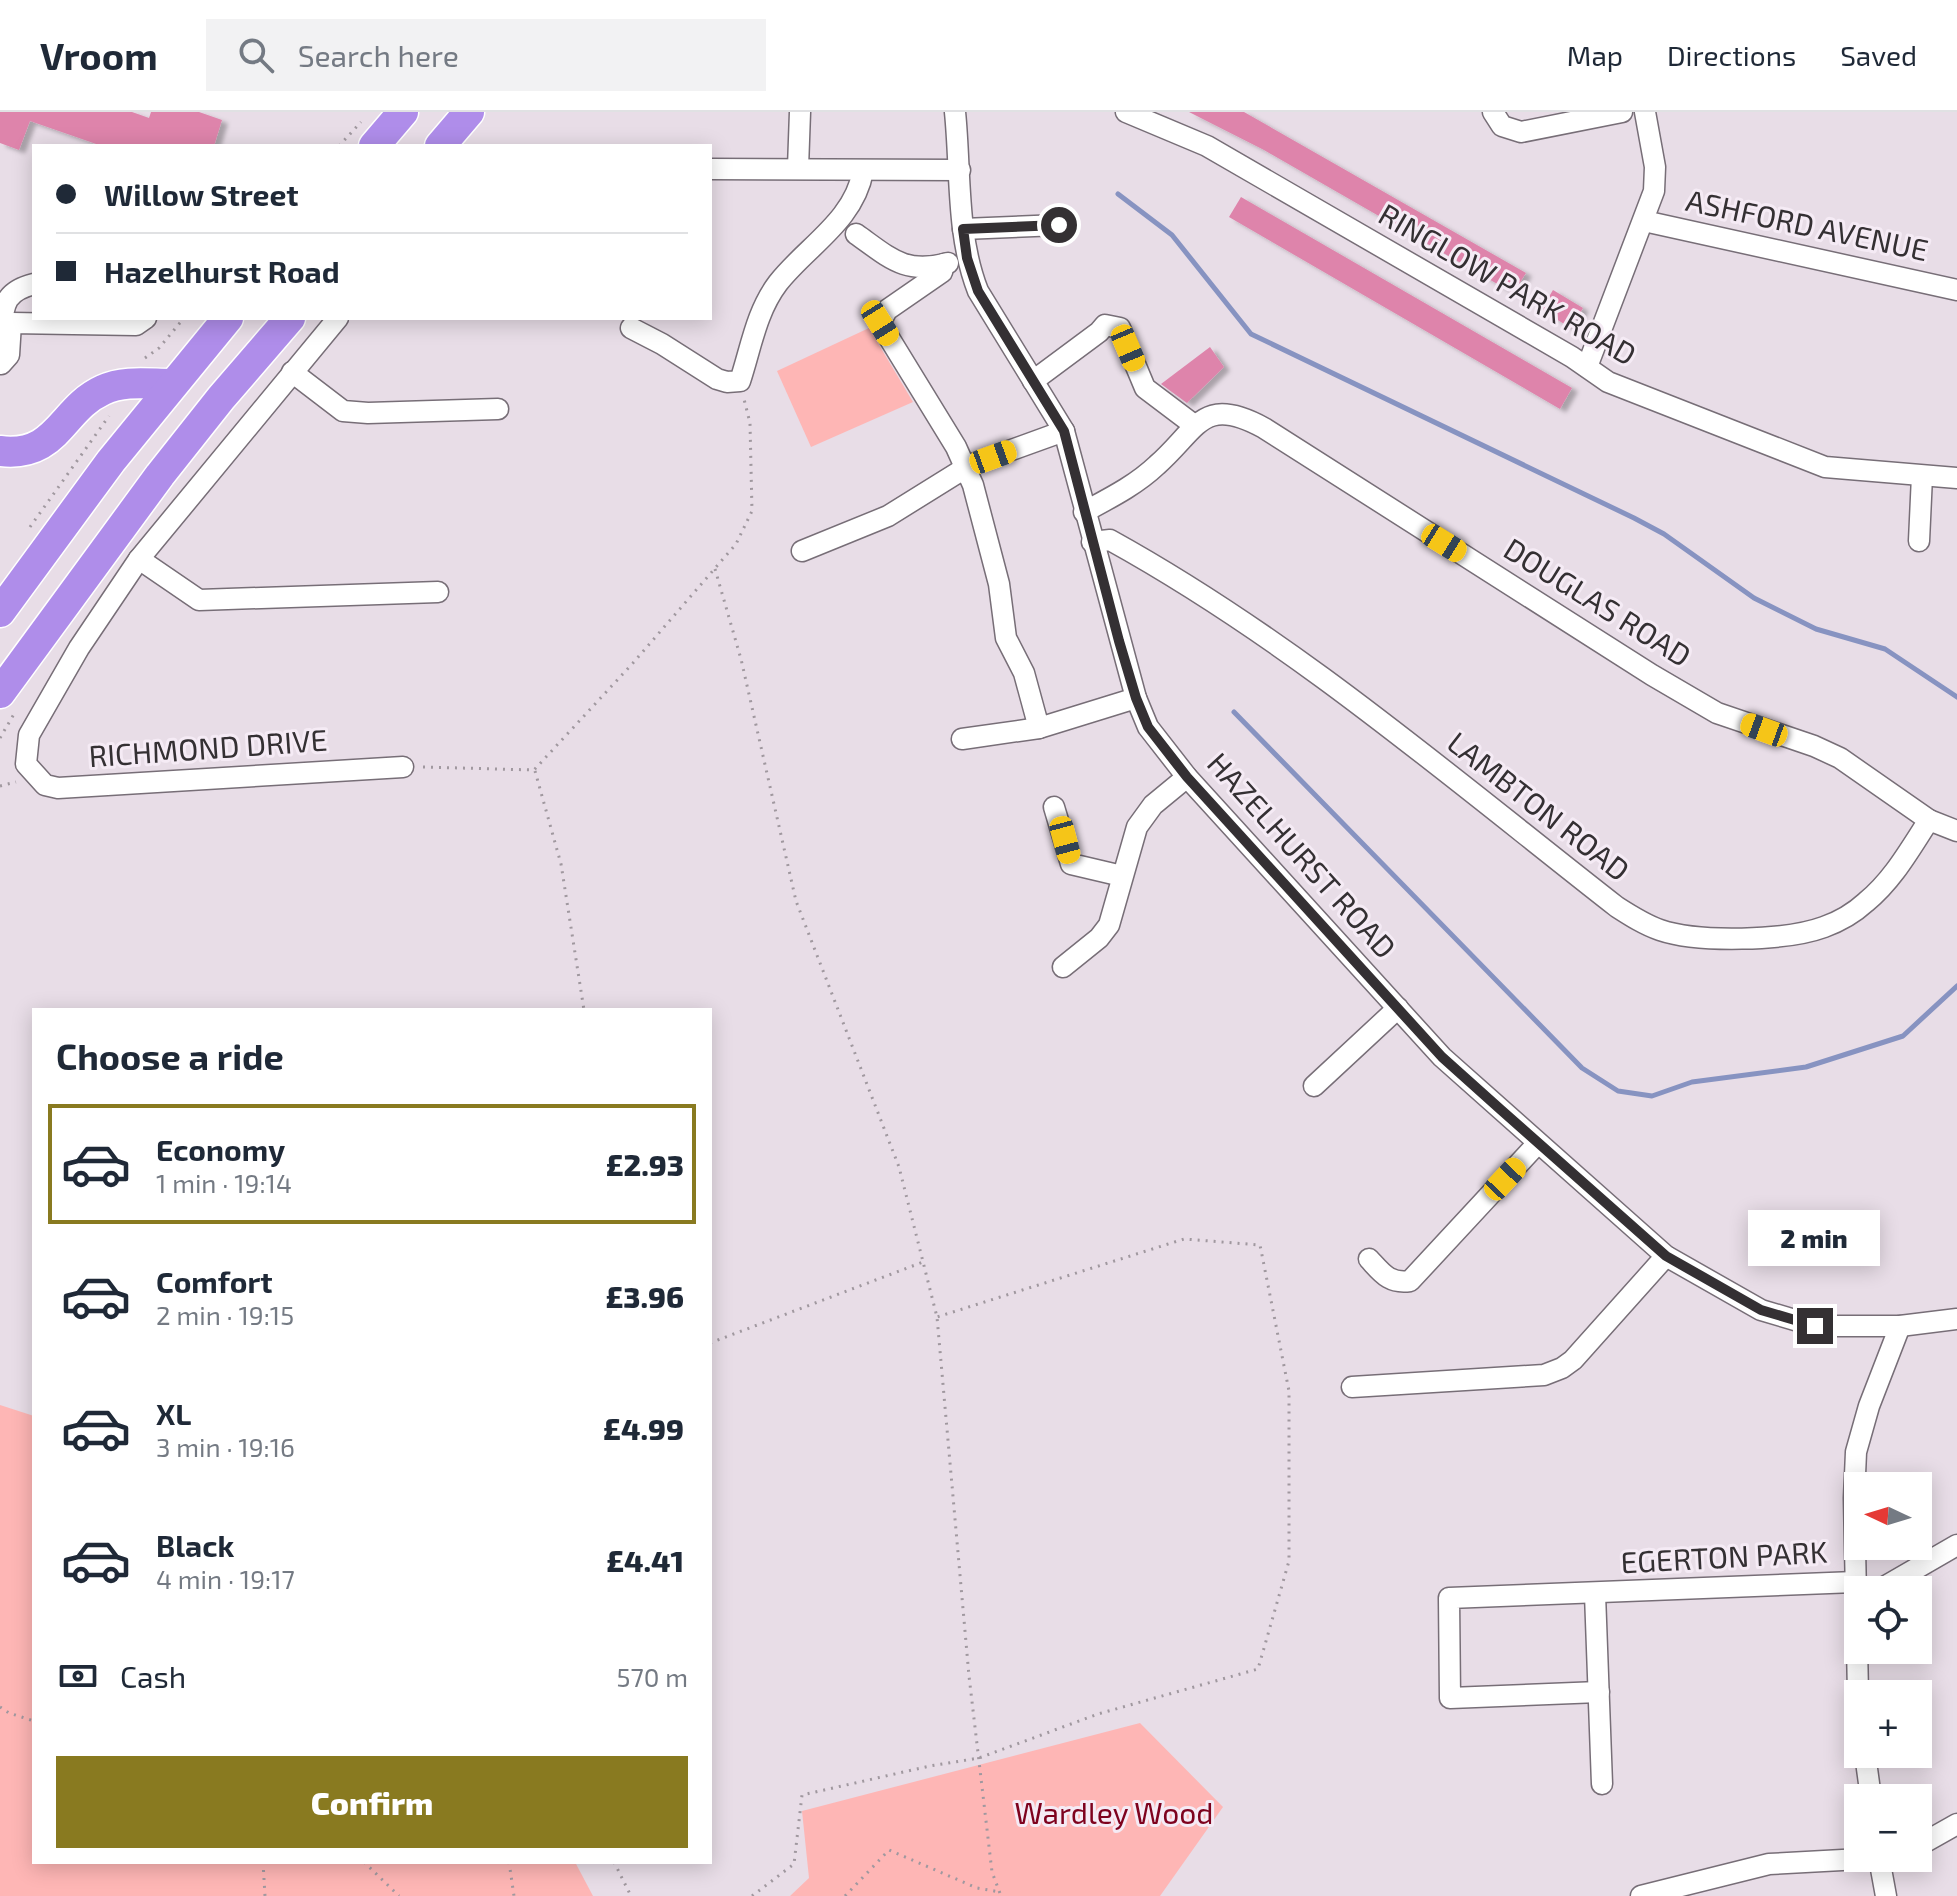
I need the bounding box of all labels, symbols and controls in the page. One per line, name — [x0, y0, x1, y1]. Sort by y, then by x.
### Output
search box — [206, 19, 766, 91]
text: Vroom — [40, 32, 158, 78]
icon: search — [234, 33, 278, 77]
text: Search here — [298, 37, 459, 73]
text: Map — [1567, 38, 1623, 72]
text: Directions — [1667, 38, 1796, 72]
text: Saved — [1840, 38, 1917, 72]
text: Willow Street — [104, 176, 299, 212]
street label: ASHFORD AVENUE — [1683, 181, 1932, 267]
street label: RINGLOW PARK ROAD — [1373, 195, 1643, 372]
route start — [1041, 207, 1077, 243]
text: Hazelhurst Road — [104, 253, 340, 289]
car — [857, 296, 903, 350]
car — [1108, 321, 1148, 375]
car — [966, 438, 1020, 476]
car — [1417, 520, 1471, 566]
street label: DOUGLAS ROAD — [1498, 529, 1698, 673]
car — [1737, 711, 1791, 749]
street label: RICHMOND DRIVE — [87, 721, 328, 773]
street label: LAMBTON ROAD — [1441, 723, 1637, 888]
street label: HAZELHURST ROAD — [1201, 745, 1404, 965]
car — [1047, 814, 1083, 866]
text: Choose a ride — [56, 1034, 284, 1077]
icon: car — [60, 1128, 132, 1200]
text: Economy — [156, 1131, 285, 1167]
text: £2.93 — [606, 1146, 684, 1182]
car — [1480, 1153, 1530, 1205]
text: 1 min · 19:14 — [156, 1167, 292, 1198]
callout: 2 min — [1749, 1210, 1881, 1266]
text: 2 min — [1780, 1222, 1848, 1253]
icon: car — [60, 1260, 132, 1332]
text: Comfort — [156, 1263, 273, 1299]
text: £3.96 — [605, 1278, 684, 1314]
text: 2 min · 19:15 — [156, 1299, 294, 1330]
route end — [1797, 1308, 1833, 1344]
icon: car — [60, 1392, 132, 1464]
text: XL — [156, 1395, 191, 1431]
text: £4.99 — [603, 1410, 684, 1446]
text: 3 min · 19:16 — [156, 1431, 295, 1462]
north arrow — [1844, 1472, 1932, 1560]
map controls — [1844, 1472, 1932, 1872]
icon: car — [60, 1524, 132, 1596]
text: Black — [156, 1527, 234, 1563]
street label: EGERTON PARK — [1620, 1533, 1828, 1579]
text: £4.41 — [606, 1542, 684, 1578]
text: 4 min · 19:17 — [156, 1563, 295, 1594]
button: locate — [1844, 1576, 1932, 1664]
icon: cash — [56, 1654, 100, 1698]
text: Cash — [120, 1658, 186, 1694]
text: 570 m — [616, 1661, 688, 1692]
button: + — [1844, 1680, 1932, 1768]
button: Confirm — [56, 1756, 688, 1848]
button: − — [1844, 1784, 1932, 1872]
park label: Wardley Wood — [1014, 1794, 1214, 1830]

